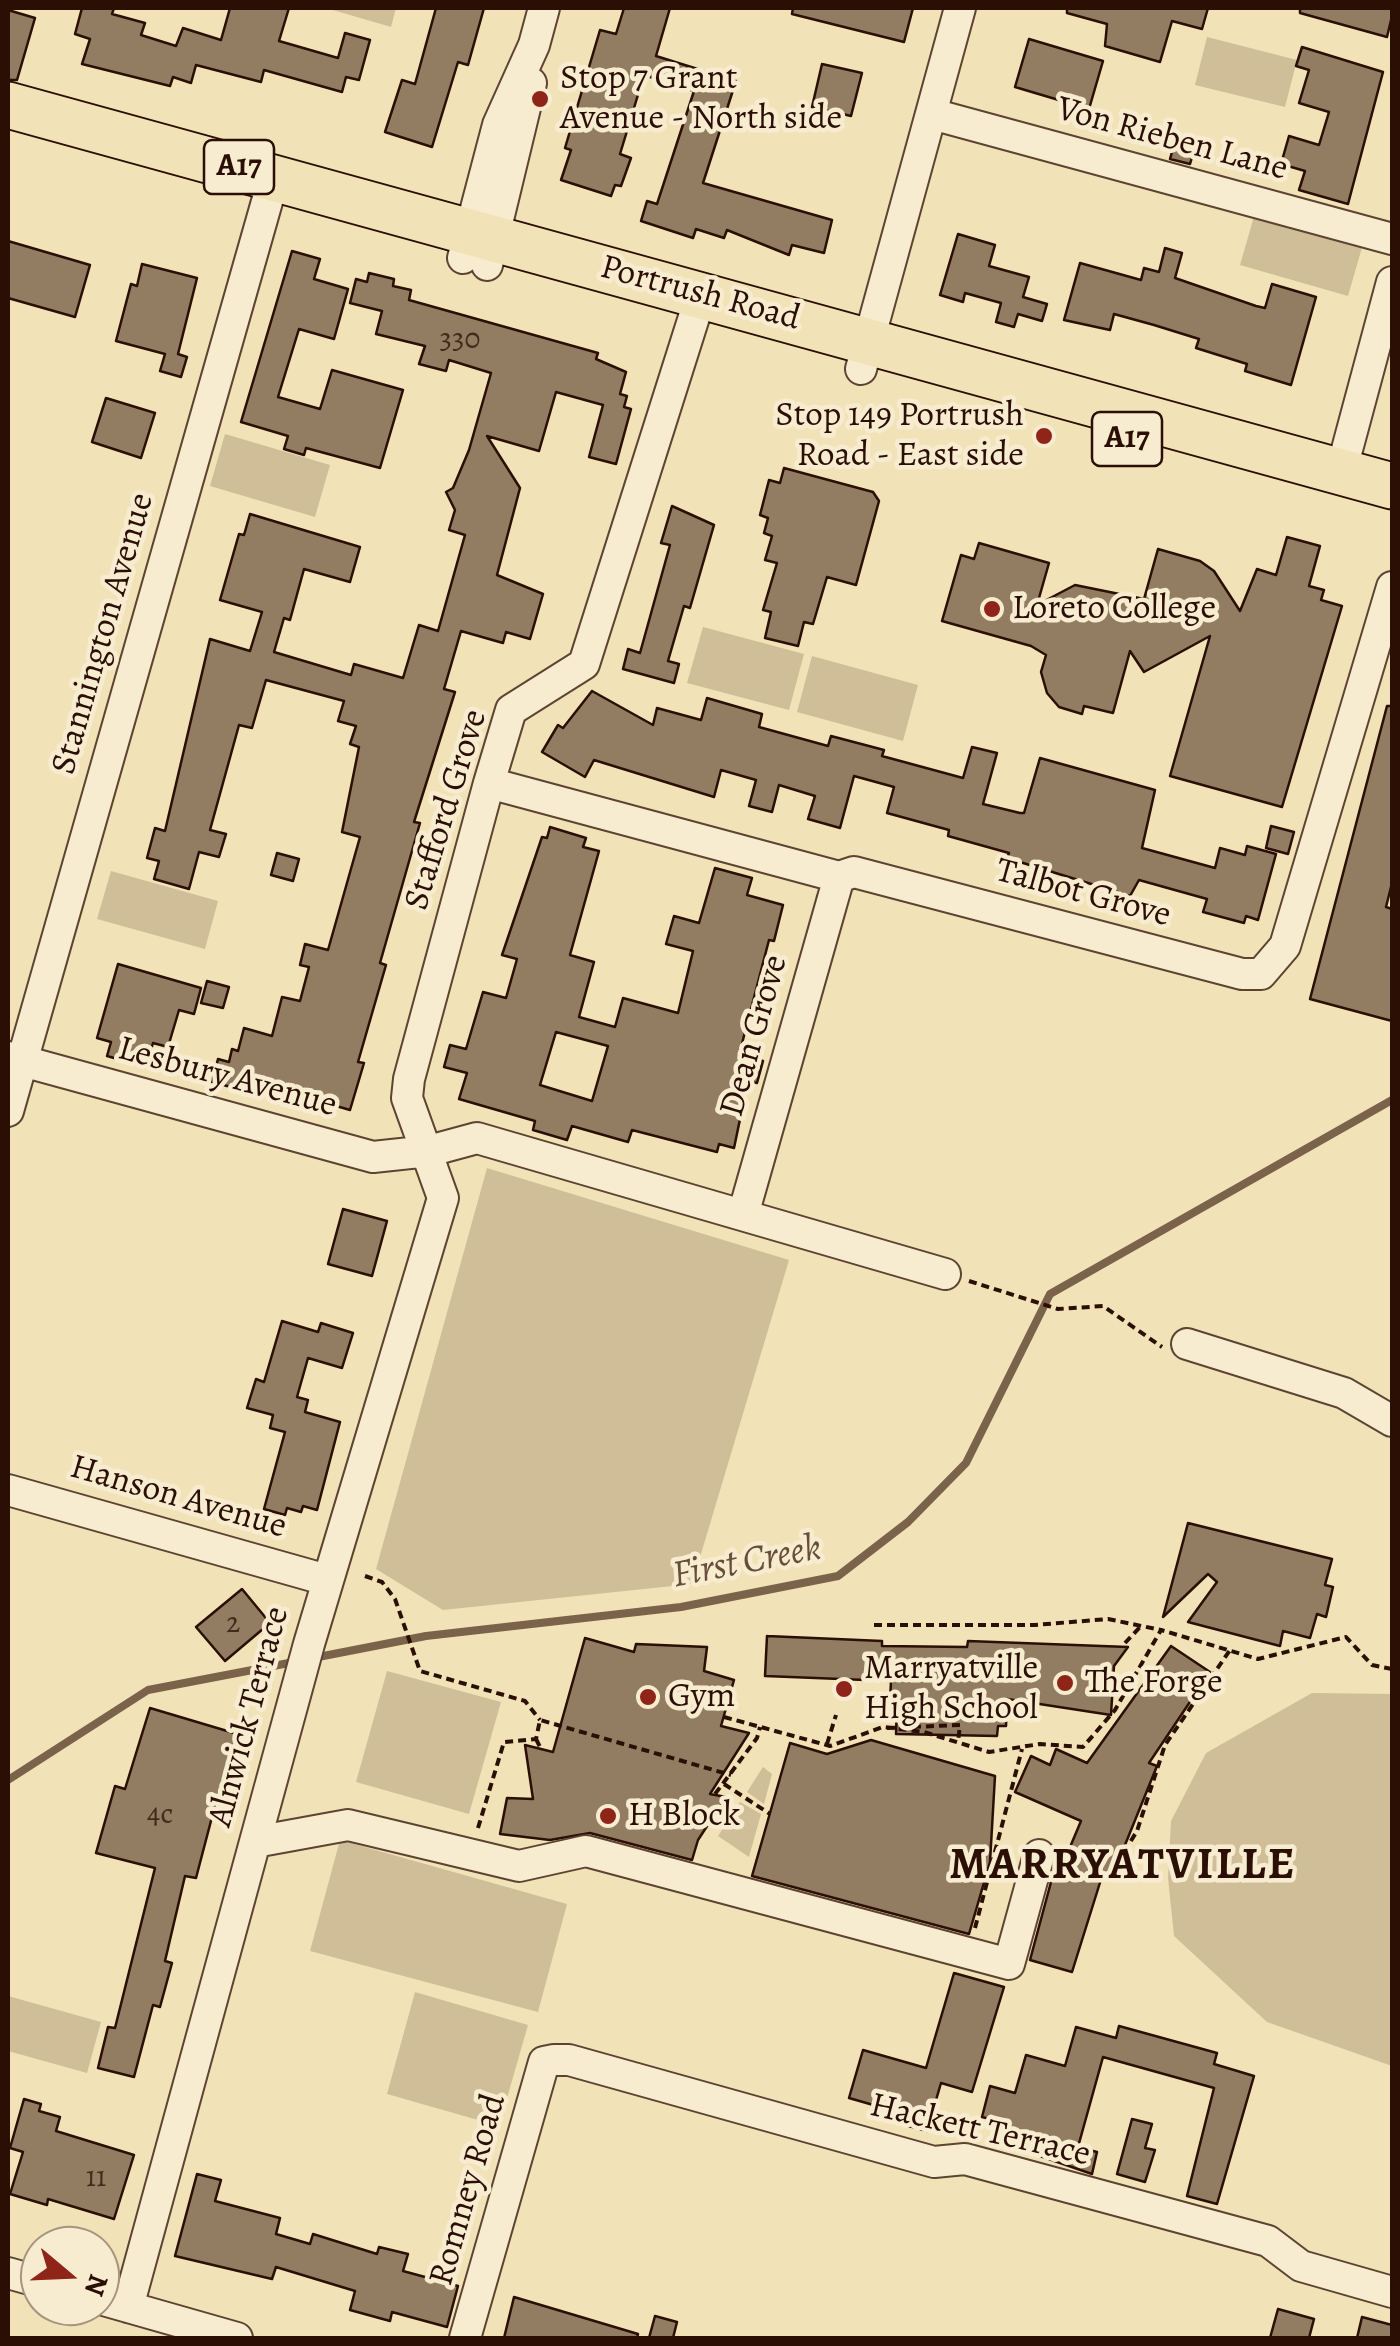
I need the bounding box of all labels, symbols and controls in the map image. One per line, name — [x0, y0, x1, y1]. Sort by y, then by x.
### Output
place label: Stop 7 Grant Avenue - North side — [560, 58, 842, 140]
marker: Stop 7 Grant Avenue - North side — [529, 88, 551, 110]
street label: Von Rieben Lane — [1052, 89, 1292, 191]
road number: A17 — [204, 140, 274, 194]
street label: Portrush Road — [596, 247, 804, 341]
house number: 330 — [440, 323, 480, 359]
place label: Stop 149 Portrush Road - East side — [775, 395, 1024, 477]
road number: A17 — [1092, 412, 1162, 466]
marker: Stop 149 Portrush Road - East side — [1033, 425, 1055, 447]
street label: Stannington Avenue — [44, 489, 164, 779]
place label: Loreto College — [1012, 588, 1216, 630]
marker: Loreto College — [981, 598, 1003, 620]
street label: Stafford Grove — [397, 705, 497, 915]
street label: Talbot Grove — [991, 851, 1175, 937]
street label: Dean Grove — [712, 950, 798, 1122]
street label: Lesbury Avenue — [113, 1029, 341, 1127]
street label: Hanson Avenue — [65, 1447, 291, 1549]
water label: First Creek — [669, 1526, 825, 1600]
street label: Alnwick Terrace — [200, 1602, 300, 1832]
house number: 2 — [226, 1607, 240, 1643]
place label: Marryatville High School — [864, 1648, 1038, 1730]
place label: The Forge — [1085, 1662, 1223, 1704]
marker: The Forge — [1054, 1672, 1076, 1694]
place label: Gym — [668, 1676, 735, 1718]
marker: Marryatville High School — [833, 1678, 855, 1700]
marker: Gym — [637, 1686, 659, 1708]
place label: H Block — [628, 1795, 740, 1837]
house number: 4c — [147, 1798, 173, 1834]
marker: H Block — [597, 1805, 619, 1827]
district label: MARRYATVILLE — [949, 1840, 1297, 1894]
street label: Hackett Terrace — [866, 2085, 1094, 2177]
street label: Romney Road — [422, 2089, 516, 2291]
house number: 11 — [86, 2161, 106, 2197]
north arrow — [20, 2226, 120, 2326]
text: N — [75, 2269, 118, 2301]

